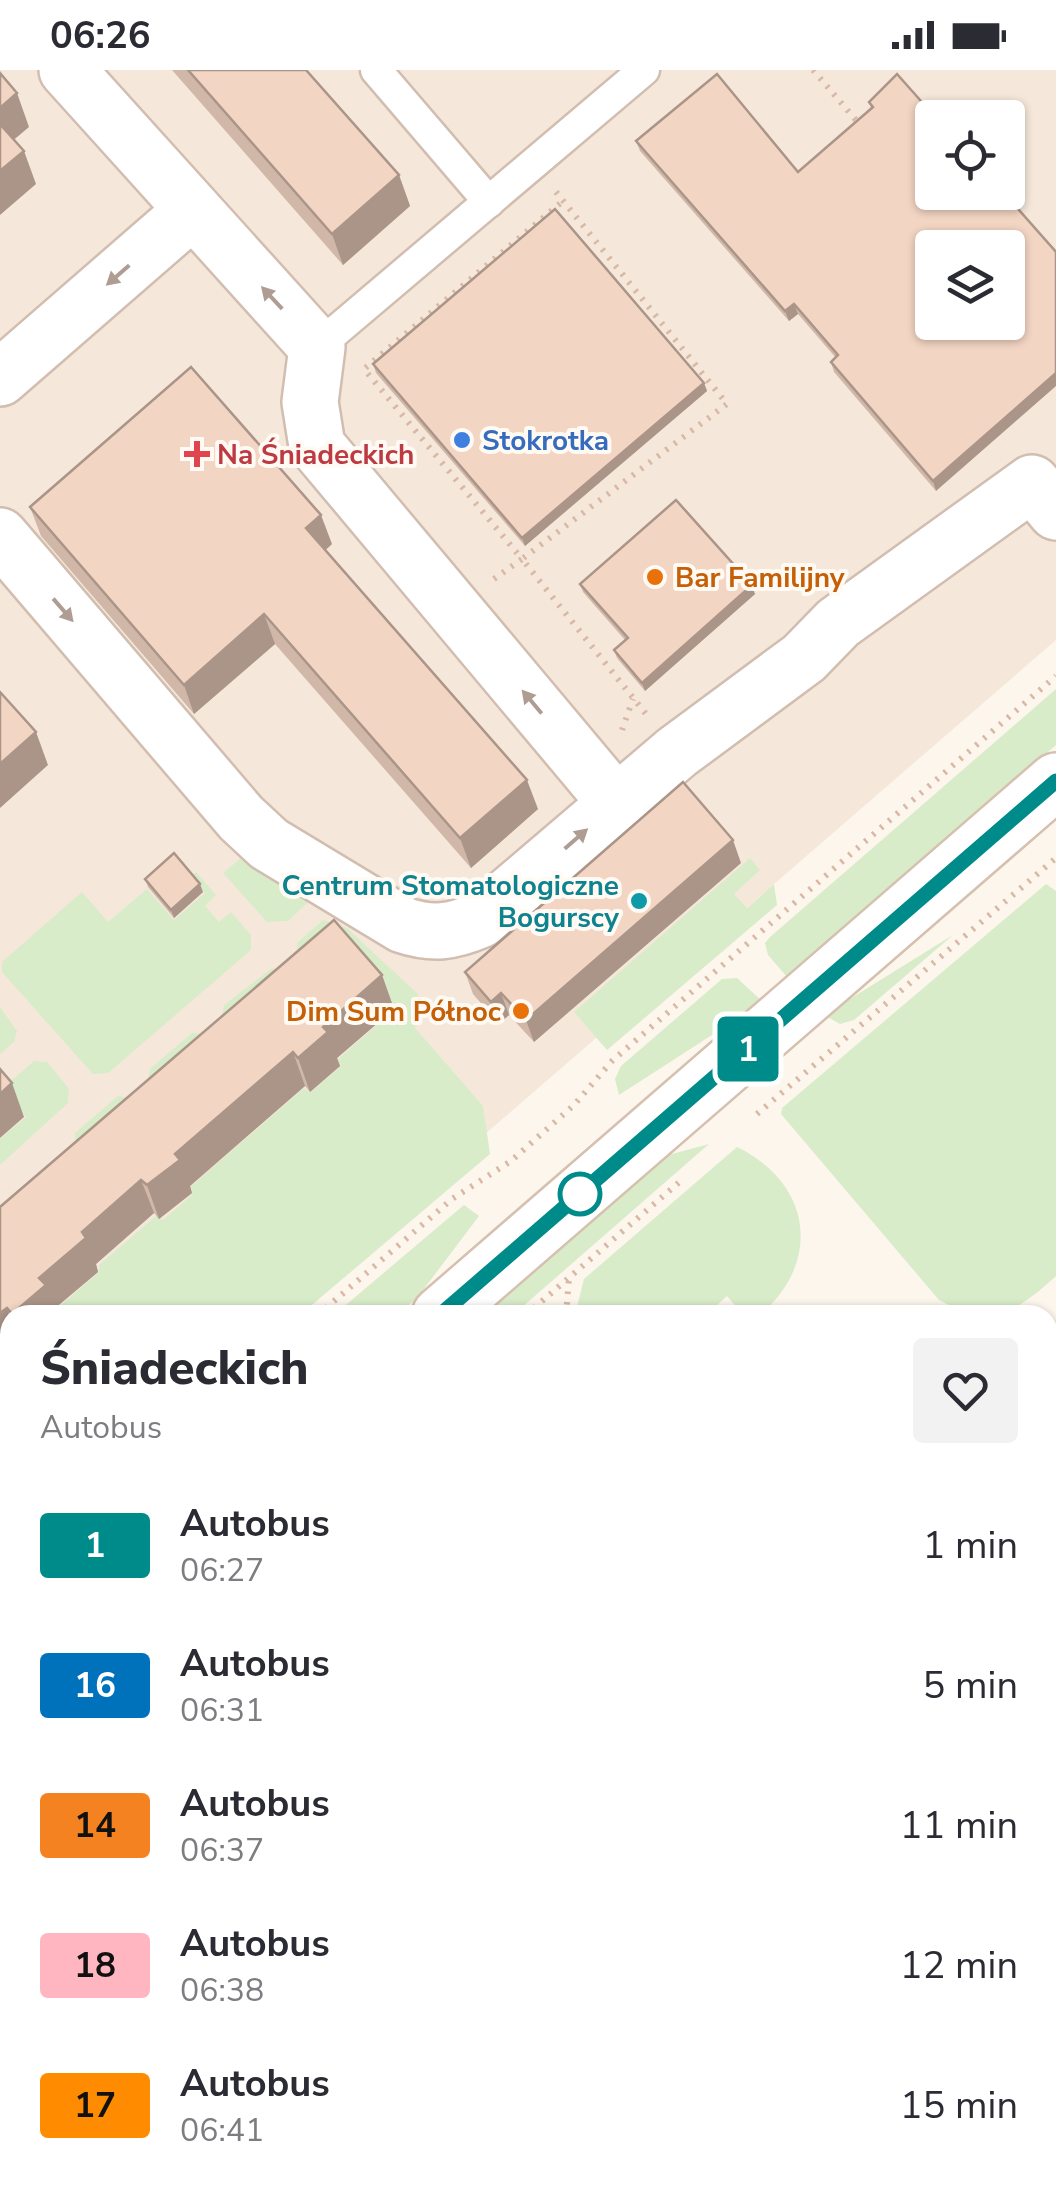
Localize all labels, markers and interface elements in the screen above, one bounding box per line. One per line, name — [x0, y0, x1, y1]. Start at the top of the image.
text: 06:26 — [50, 10, 151, 61]
map controls — [915, 100, 1025, 340]
button: locate — [915, 100, 1025, 210]
button: layers — [915, 230, 1025, 340]
one-way arrow — [106, 264, 131, 286]
one-way arrow — [261, 286, 284, 310]
place label: Stokrotka — [482, 422, 609, 460]
marker: Stokrotka — [451, 429, 473, 451]
place label: Na Śniadeckich — [217, 436, 414, 474]
marker: Na Śniadeckich — [186, 443, 208, 465]
place label: Bar Familijny — [675, 559, 845, 597]
marker: Bar Familijny — [644, 566, 666, 588]
one-way arrow — [52, 597, 74, 622]
one-way arrow — [521, 690, 543, 715]
one-way arrow — [563, 828, 588, 850]
place label: Centrum Stomatologiczne Bogurscy — [281, 867, 619, 937]
marker: Centrum Stomatologiczne Bogurscy — [628, 890, 650, 912]
place label: Dim Sum Północ — [286, 993, 501, 1031]
marker: Dim Sum Północ — [510, 1000, 532, 1022]
line badge: 1 — [716, 1016, 780, 1082]
text: 1 — [737, 1026, 759, 1073]
unlabelled marker — [559, 1173, 601, 1215]
text: Śniadeckich — [40, 1335, 309, 1401]
button: heart — [913, 1338, 1018, 1443]
text: Autobus — [40, 1406, 162, 1449]
text: Autobus — [180, 1498, 330, 1549]
text: 1 min — [923, 1520, 1018, 1571]
text: 1 — [84, 1522, 106, 1569]
text: 06:27 — [180, 1549, 264, 1592]
text: Autobus — [180, 1638, 330, 1689]
text: 5 min — [923, 1660, 1018, 1711]
text: 16 — [74, 1662, 116, 1709]
text: 06:31 — [180, 1689, 264, 1732]
text: Autobus — [180, 1778, 330, 1829]
text: 11 min — [900, 1800, 1018, 1851]
text: 14 — [74, 1802, 116, 1849]
text: 06:37 — [180, 1829, 264, 1872]
text: Autobus — [180, 1918, 330, 1969]
text: 12 min — [900, 1940, 1018, 1991]
text: 18 — [74, 1942, 116, 1989]
text: 06:38 — [180, 1969, 264, 2012]
text: Autobus — [180, 2058, 330, 2109]
text: 15 min — [900, 2080, 1018, 2131]
text: 17 — [74, 2082, 116, 2129]
text: 06:41 — [180, 2109, 264, 2152]

